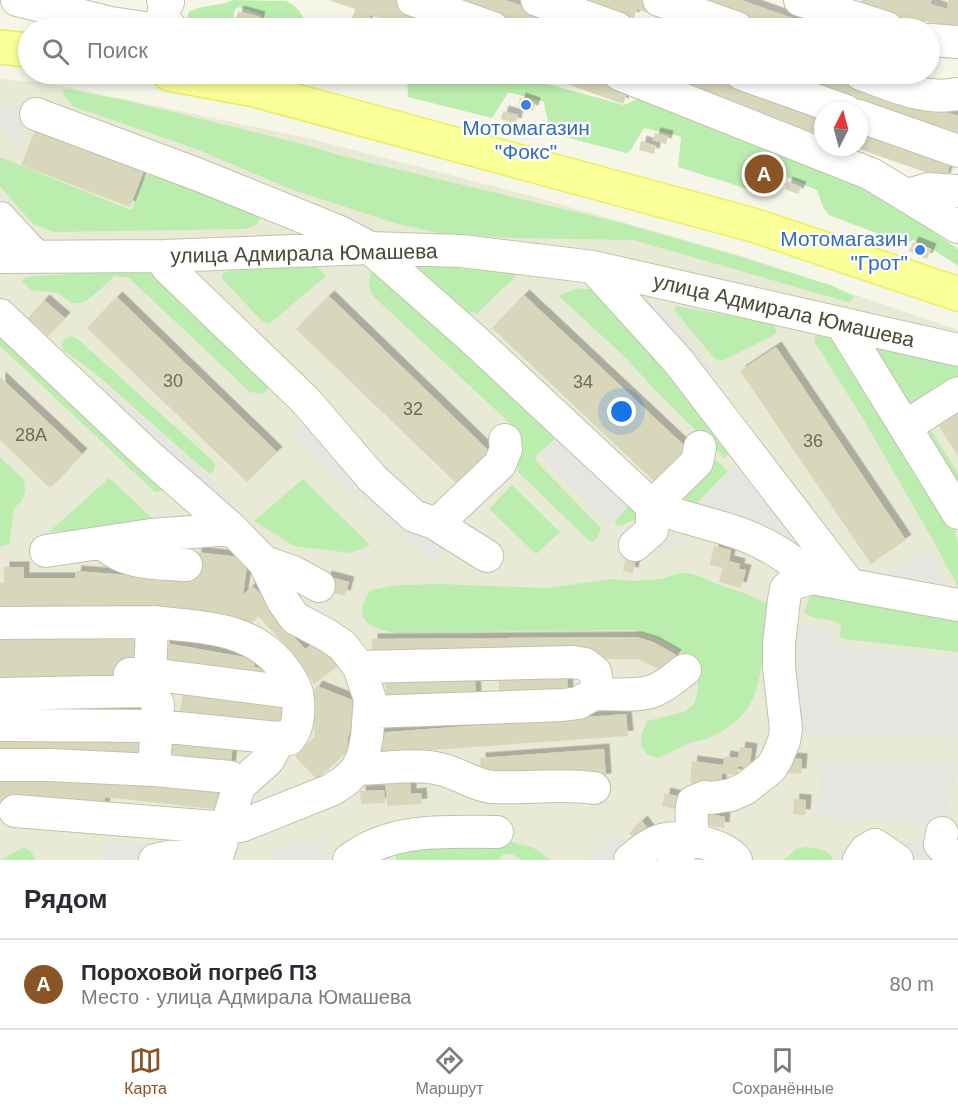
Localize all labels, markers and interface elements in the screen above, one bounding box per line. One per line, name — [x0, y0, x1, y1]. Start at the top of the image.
search box — [18, 18, 940, 84]
icon: search — [39, 35, 72, 68]
text: Поиск — [87, 38, 148, 63]
marker: Мотомагазин "Фокс" — [519, 98, 533, 112]
north arrow — [814, 102, 868, 156]
place label: Мотомагазин "Фокс" — [462, 116, 590, 163]
pin: A — [744, 152, 783, 196]
place label: Мотомагазин "Грот" — [780, 227, 908, 274]
street label: улица Адмирала Юмашева — [170, 239, 438, 267]
marker: Мотомагазин "Грот" — [913, 243, 927, 257]
street label: улица Адмирала Юмашева — [651, 269, 917, 351]
house number: 30 — [163, 371, 183, 391]
house number: 34 — [573, 372, 593, 392]
your location — [607, 397, 636, 426]
house number: 32 — [403, 399, 423, 419]
house number: 28А — [15, 425, 47, 445]
house number: 36 — [803, 431, 823, 451]
text: Рядом — [24, 884, 107, 914]
text: Пороховой погреб П3 — [81, 960, 317, 985]
text: A — [36, 973, 51, 995]
text: 80 m — [890, 973, 934, 995]
text: Место · улица Адмирала Юмашева — [81, 986, 411, 1008]
tab: Карта — [124, 1044, 167, 1098]
tab: Маршрут — [415, 1044, 484, 1098]
tab: Сохранённые — [732, 1044, 834, 1098]

